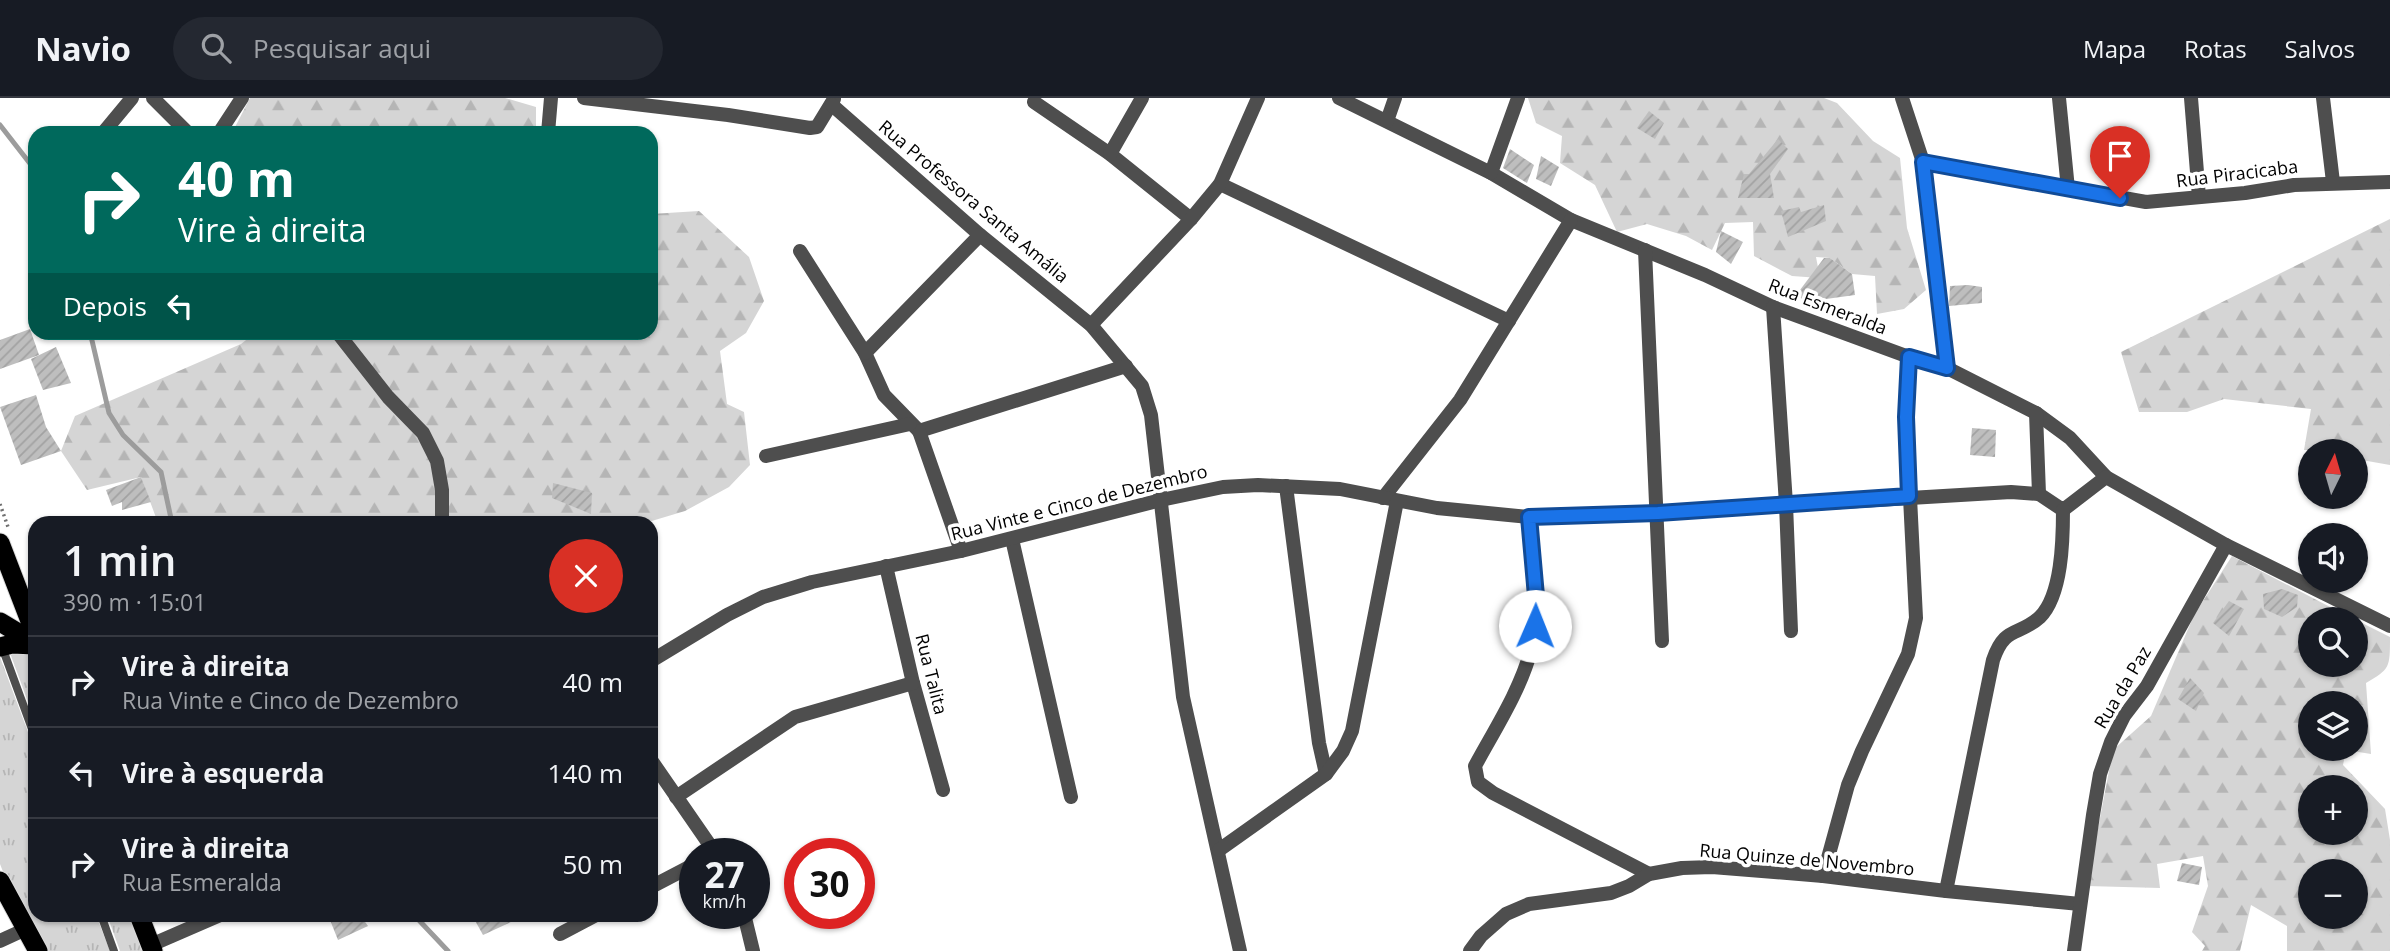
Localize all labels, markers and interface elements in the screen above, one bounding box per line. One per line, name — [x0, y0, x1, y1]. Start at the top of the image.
search box — [173, 17, 663, 80]
text: Navio — [35, 26, 131, 71]
icon: search — [197, 29, 235, 67]
text: Pesquisar aqui — [253, 30, 431, 66]
text: Mapa — [2083, 32, 2146, 65]
text: Rotas — [2184, 32, 2247, 65]
text: Salvos — [2285, 32, 2355, 65]
street label: Rua Professora Santa Amália — [874, 114, 1074, 288]
pin — [2090, 126, 2150, 198]
icon: arrive — [2101, 137, 2139, 175]
text: 40 m — [178, 145, 295, 211]
icon: right — [63, 154, 154, 245]
street label: Rua Piracicaba — [2175, 154, 2299, 192]
text: Vire à direita — [178, 208, 367, 251]
street label: Rua Esmeralda — [1765, 272, 1891, 340]
icon: left — [161, 287, 199, 325]
text: Depois — [63, 288, 147, 324]
north arrow — [2298, 439, 2368, 509]
map controls — [2298, 439, 2368, 929]
street label: Rua Vinte e Cinco de Dezembro — [948, 458, 1210, 546]
button: sound — [2298, 523, 2368, 593]
text: 1 min — [63, 531, 176, 588]
button: close — [549, 539, 623, 613]
text: 390 m · 15:01 — [63, 586, 206, 618]
position arrow — [1498, 589, 1572, 663]
button: search — [2298, 607, 2368, 677]
street label: Rua Talita — [910, 631, 954, 717]
street label: Rua da Paz — [2088, 641, 2156, 733]
text: Vire à direita — [122, 648, 290, 684]
icon: right — [63, 663, 101, 701]
text: 40 m — [562, 664, 623, 700]
text: Rua Vinte e Cinco de Dezembro — [122, 684, 459, 716]
button: layers — [2298, 691, 2368, 761]
icon: left — [63, 754, 101, 792]
text: Vire à esquerda — [122, 755, 324, 791]
text: 140 m — [548, 755, 623, 791]
button: + — [2298, 775, 2368, 845]
text: Vire à direita — [122, 830, 290, 866]
speed limit sign: 30 — [784, 838, 875, 929]
street label: Rua Quinze de Novembro — [1698, 838, 1916, 880]
icon: right — [63, 845, 101, 883]
text: 50 m — [562, 846, 623, 882]
text: 27 — [704, 851, 745, 898]
button: − — [2298, 859, 2368, 929]
text: Rua Esmeralda — [122, 866, 282, 898]
text: km/h — [703, 889, 746, 913]

